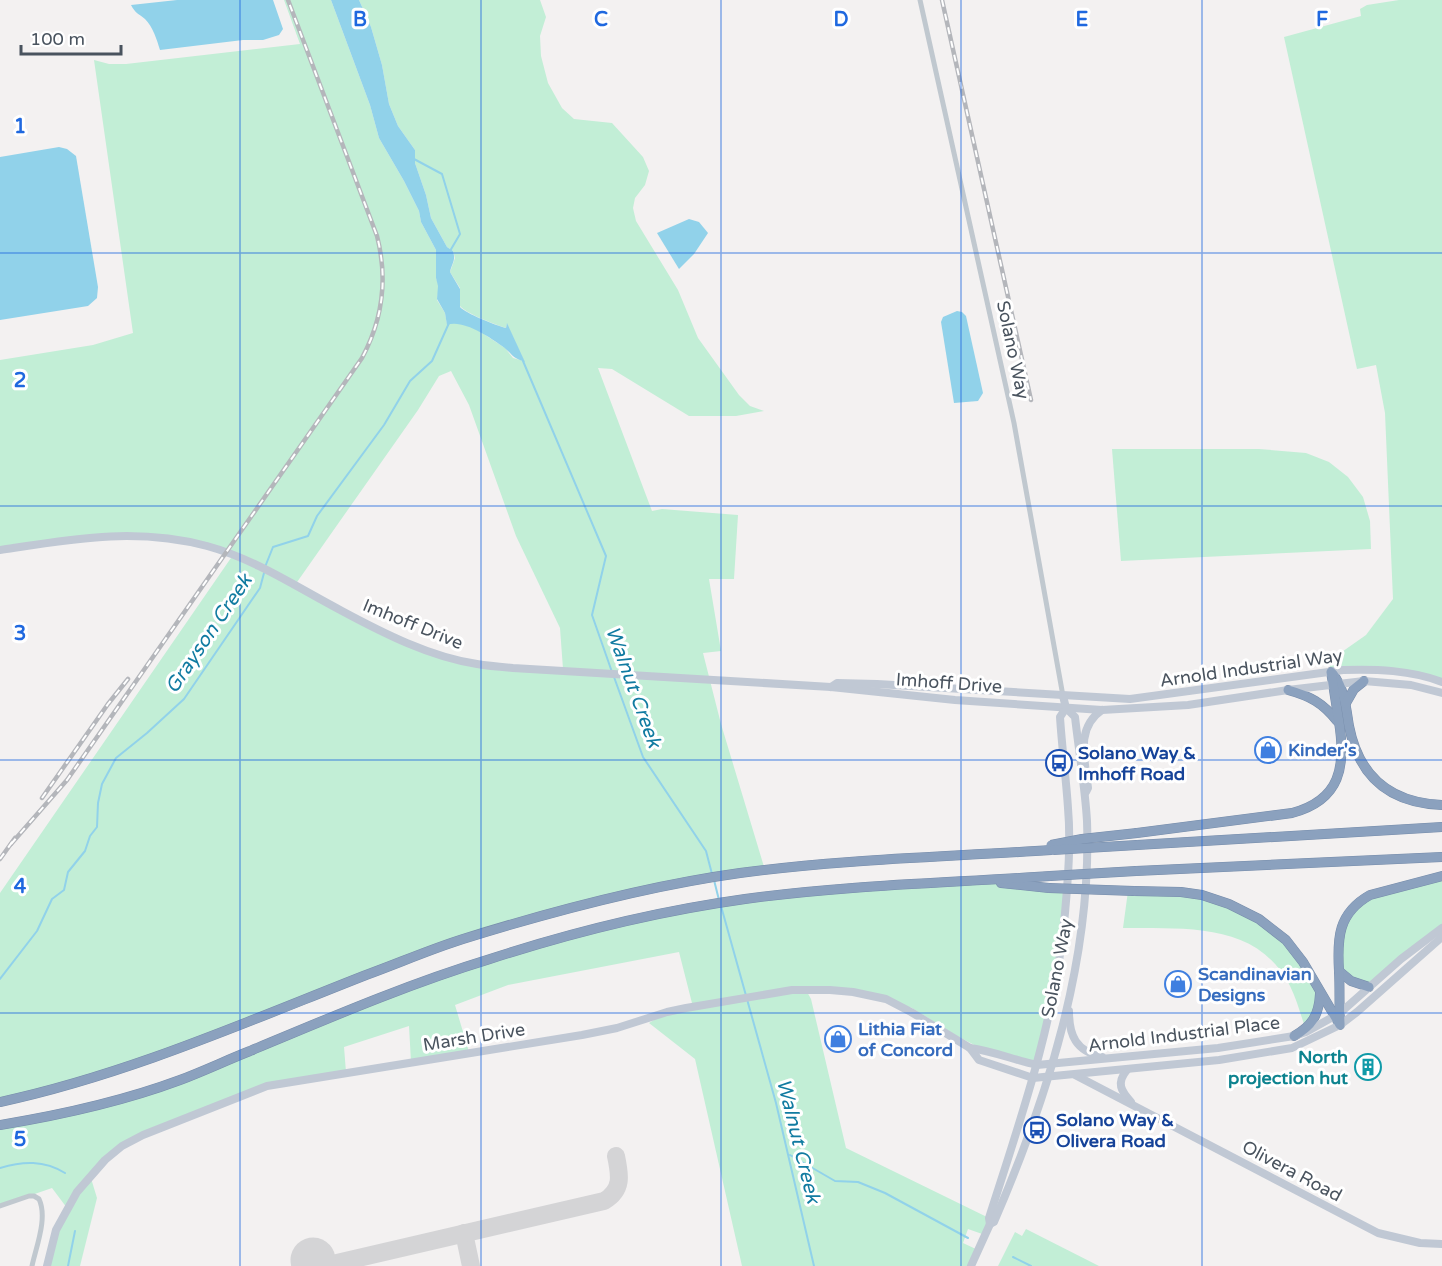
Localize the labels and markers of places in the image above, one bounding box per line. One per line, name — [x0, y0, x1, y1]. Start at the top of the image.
shop icon: Kinder's — [1253, 735, 1283, 765]
place label: Kinder's — [1288, 739, 1357, 761]
place label: Solano Way & Imhoff Road — [1078, 742, 1196, 785]
bus stop icon: Solano Way & Imhoff Road — [1044, 748, 1074, 778]
place label: Scandinavian Designs — [1198, 963, 1312, 1006]
shop icon: Scandinavian Designs — [1163, 969, 1193, 999]
place label: Lithia Fiat of Concord — [858, 1018, 953, 1061]
shop icon: Lithia Fiat of Concord — [823, 1024, 853, 1054]
place label: North projection hut — [1228, 1046, 1348, 1089]
building icon: North projection hut — [1353, 1052, 1383, 1082]
place label: Solano Way & Olivera Road — [1056, 1109, 1174, 1152]
bus stop icon: Solano Way & Olivera Road — [1022, 1115, 1052, 1145]

